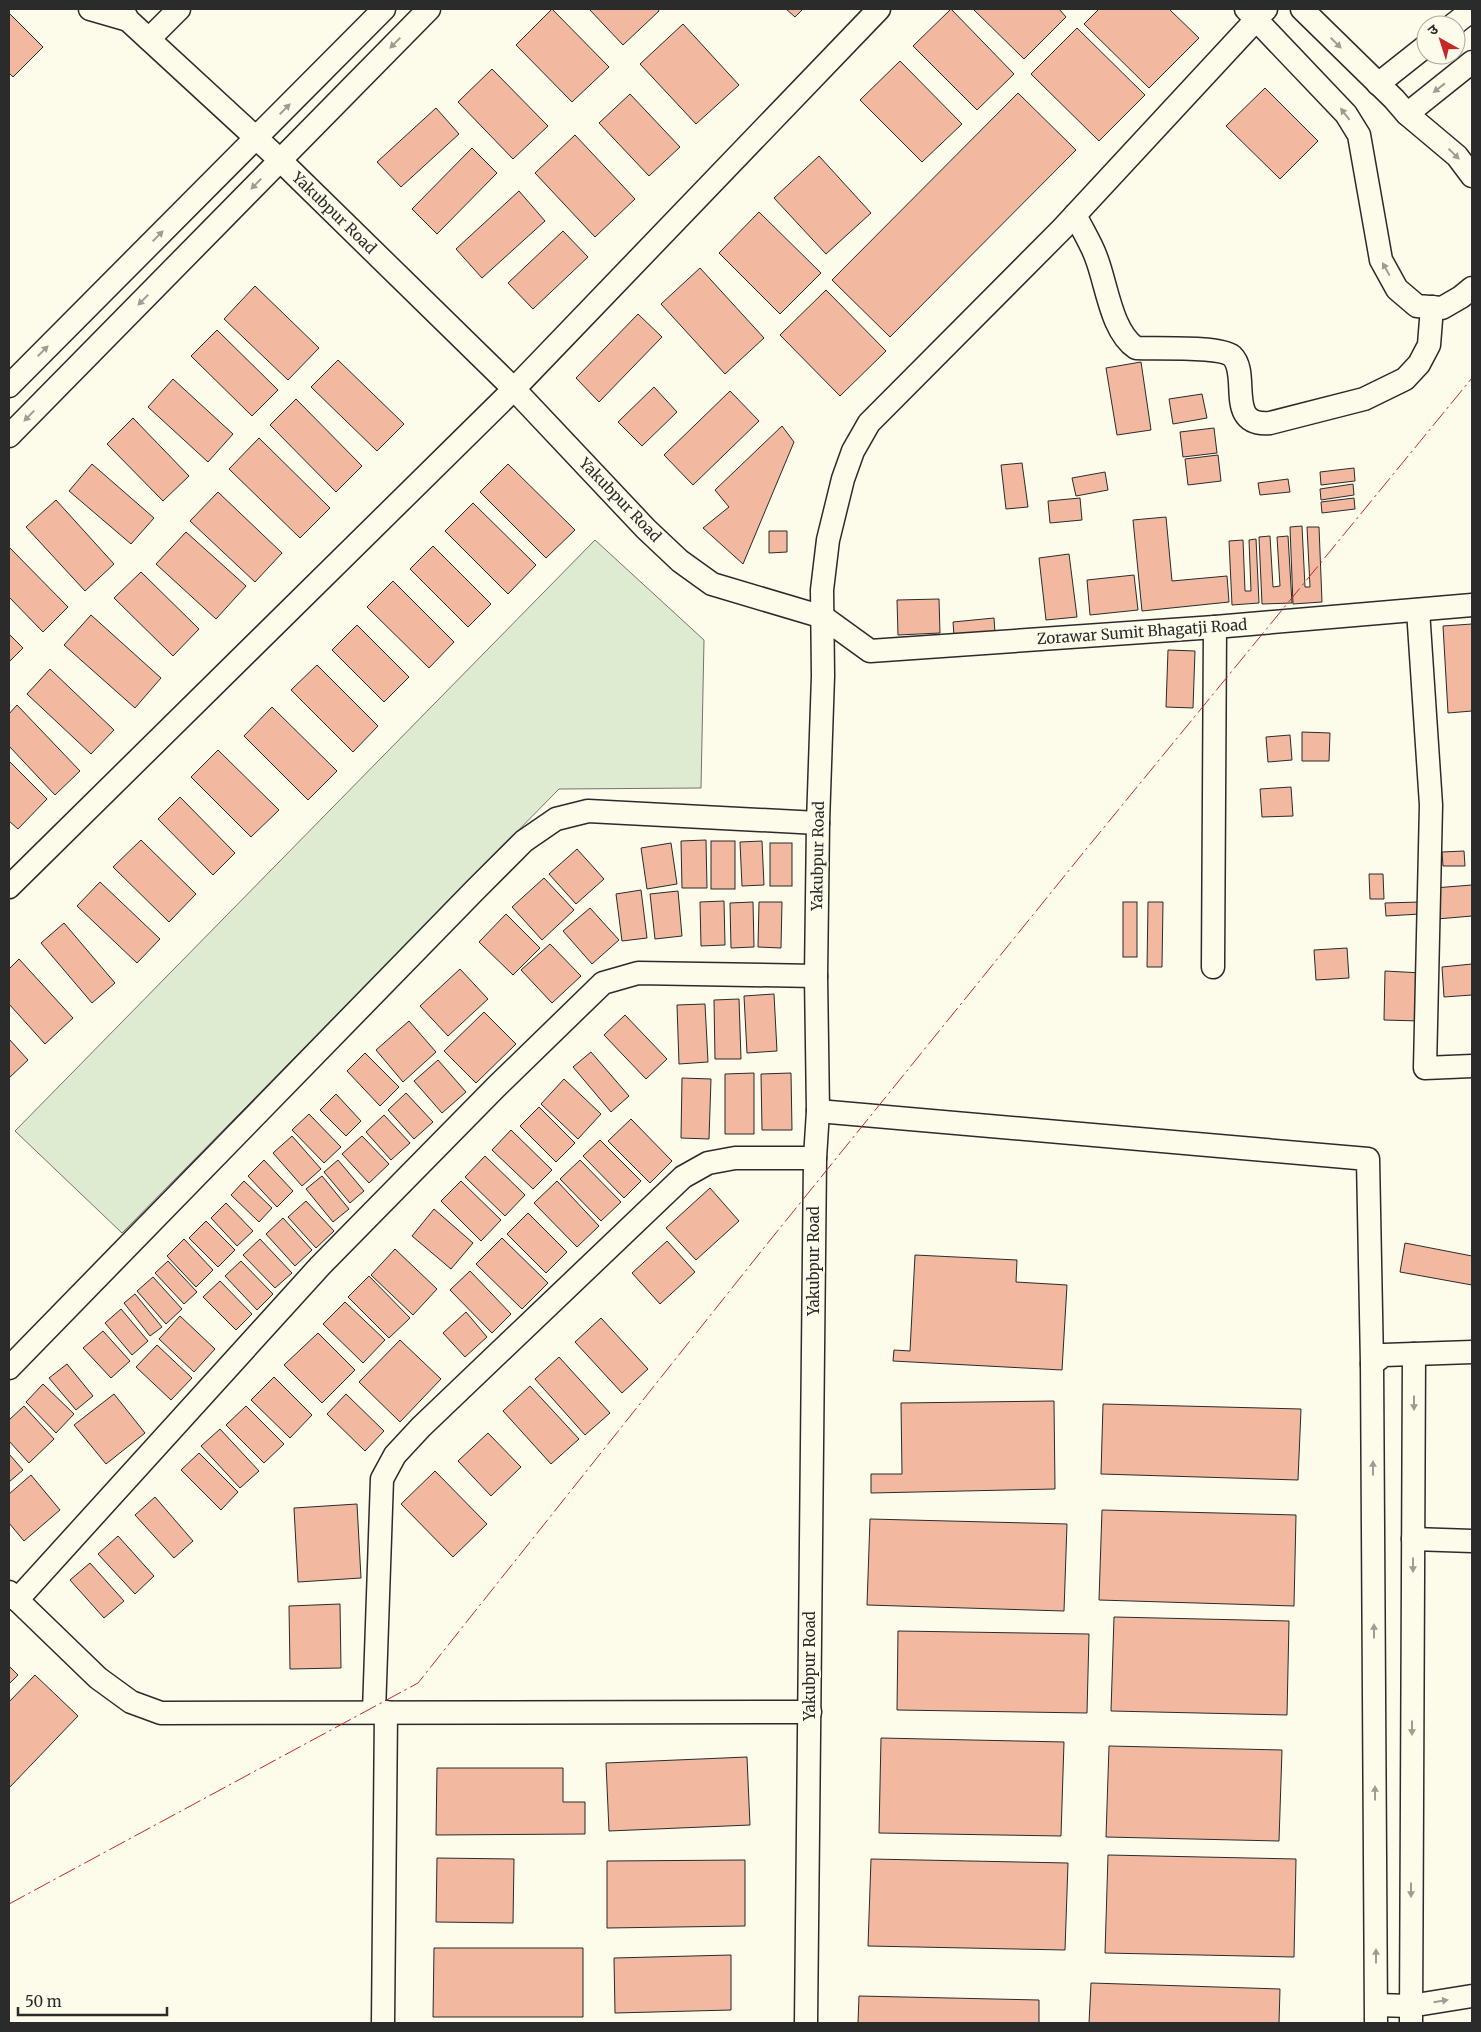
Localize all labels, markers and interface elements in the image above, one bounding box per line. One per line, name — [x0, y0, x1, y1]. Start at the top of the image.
north arrow — [1416, 15, 1466, 65]
text: उ — [1424, 20, 1442, 39]
one-way arrow — [389, 37, 401, 49]
one-way arrow — [1330, 37, 1342, 49]
one-way arrow — [1433, 83, 1446, 94]
one-way arrow — [279, 103, 291, 115]
one-way arrow — [1340, 108, 1351, 121]
one-way arrow — [1448, 148, 1460, 160]
street label: Yakubpur Road — [288, 167, 380, 258]
one-way arrow — [250, 178, 262, 190]
one-way arrow — [152, 230, 164, 242]
one-way arrow — [1382, 263, 1391, 276]
one-way arrow — [137, 294, 149, 306]
one-way arrow — [37, 345, 49, 357]
one-way arrow — [23, 410, 35, 422]
street label: Yakubpur Road — [575, 453, 665, 546]
street label: Zorawar Sumit Bhagatji Road — [1036, 615, 1248, 648]
street label: Yakubpur Road — [807, 801, 828, 912]
street label: Yakubpur Road — [804, 1206, 823, 1317]
one-way arrow — [1410, 1395, 1418, 1411]
one-way arrow — [1369, 1460, 1377, 1476]
one-way arrow — [1409, 1557, 1417, 1573]
street label: Yakubpur Road — [800, 1611, 819, 1722]
one-way arrow — [1370, 1623, 1378, 1639]
one-way arrow — [1408, 1720, 1416, 1736]
one-way arrow — [1371, 1785, 1379, 1801]
one-way arrow — [1407, 1882, 1415, 1898]
one-way arrow — [1372, 1948, 1380, 1964]
scale bar — [18, 1984, 166, 2016]
text: 50 m — [25, 1992, 62, 2011]
one-way arrow — [1434, 1996, 1450, 2004]

